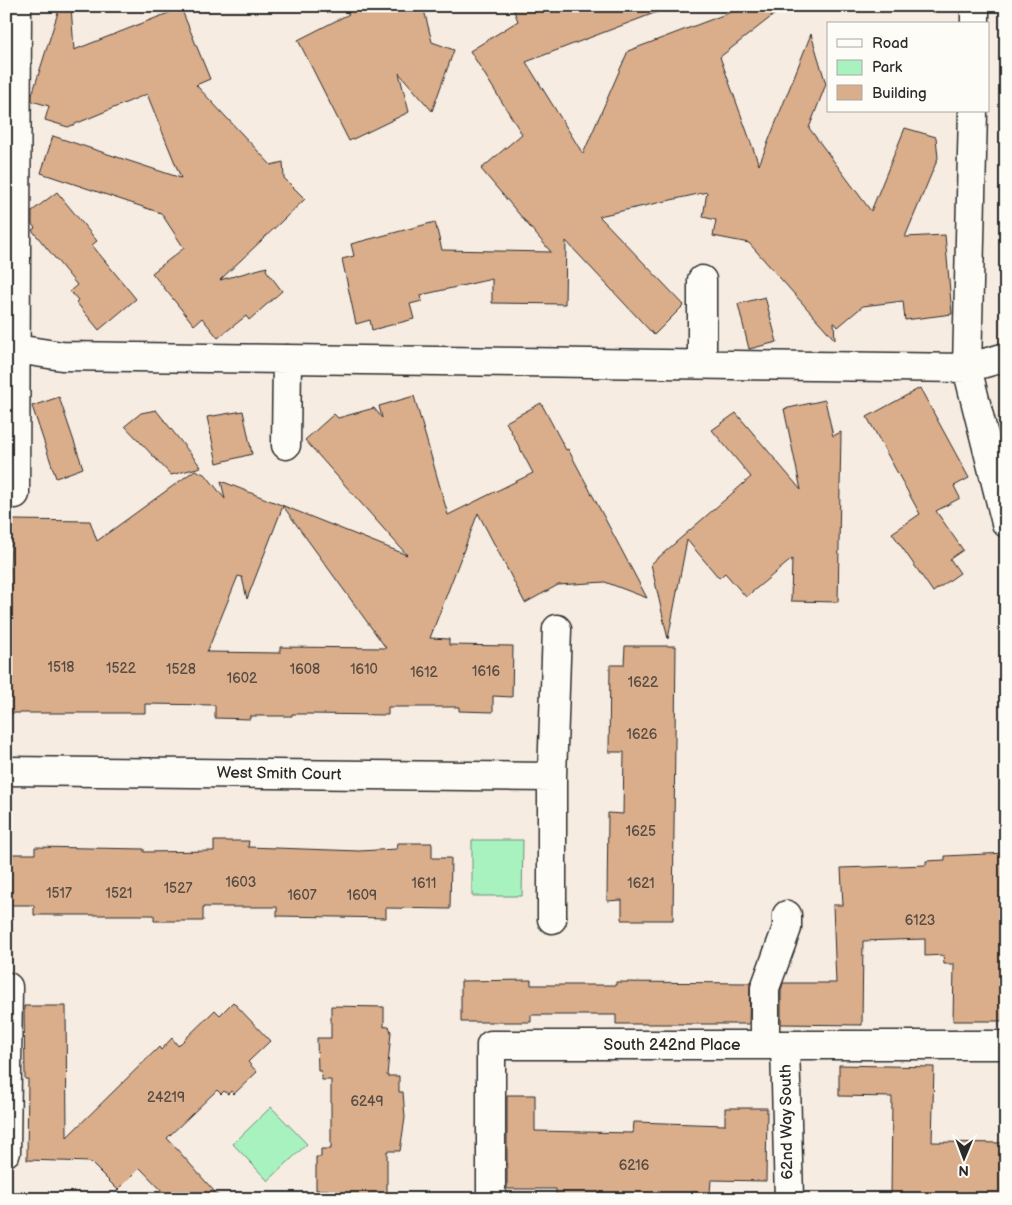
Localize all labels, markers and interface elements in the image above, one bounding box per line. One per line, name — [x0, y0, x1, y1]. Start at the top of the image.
legend — [827, 22, 990, 112]
text: Road — [872, 34, 908, 53]
text: Park — [872, 58, 903, 77]
text: Building — [872, 84, 927, 103]
house number: 1518 — [47, 659, 75, 676]
house number: 1522 — [106, 660, 137, 677]
house number: 1528 — [166, 661, 196, 678]
house number: 1608 — [290, 661, 320, 678]
house number: 1610 — [350, 661, 378, 678]
house number: 1616 — [472, 663, 500, 680]
house number: 1612 — [410, 664, 439, 681]
house number: 1602 — [227, 670, 258, 687]
house number: 1622 — [628, 674, 659, 691]
house number: 1626 — [627, 726, 658, 743]
street label: West Smith Court — [216, 763, 342, 785]
house number: 1625 — [626, 823, 656, 840]
house number: 1603 — [226, 874, 256, 891]
house number: 1611 — [412, 875, 436, 892]
house number: 1621 — [627, 875, 655, 892]
house number: 1527 — [164, 880, 192, 897]
house number: 1517 — [46, 885, 72, 902]
house number: 1521 — [106, 885, 132, 902]
house number: 1607 — [287, 887, 317, 904]
house number: 1609 — [347, 887, 377, 904]
house number: 6123 — [905, 912, 935, 929]
street label: South 242nd Place — [603, 1036, 741, 1055]
street label: 62nd Way South — [776, 1064, 798, 1180]
house number: 24219 — [147, 1089, 185, 1106]
house number: 6249 — [350, 1093, 384, 1110]
north arrow — [940, 1132, 990, 1182]
house number: 6216 — [619, 1157, 650, 1174]
text: N — [958, 1162, 969, 1179]

